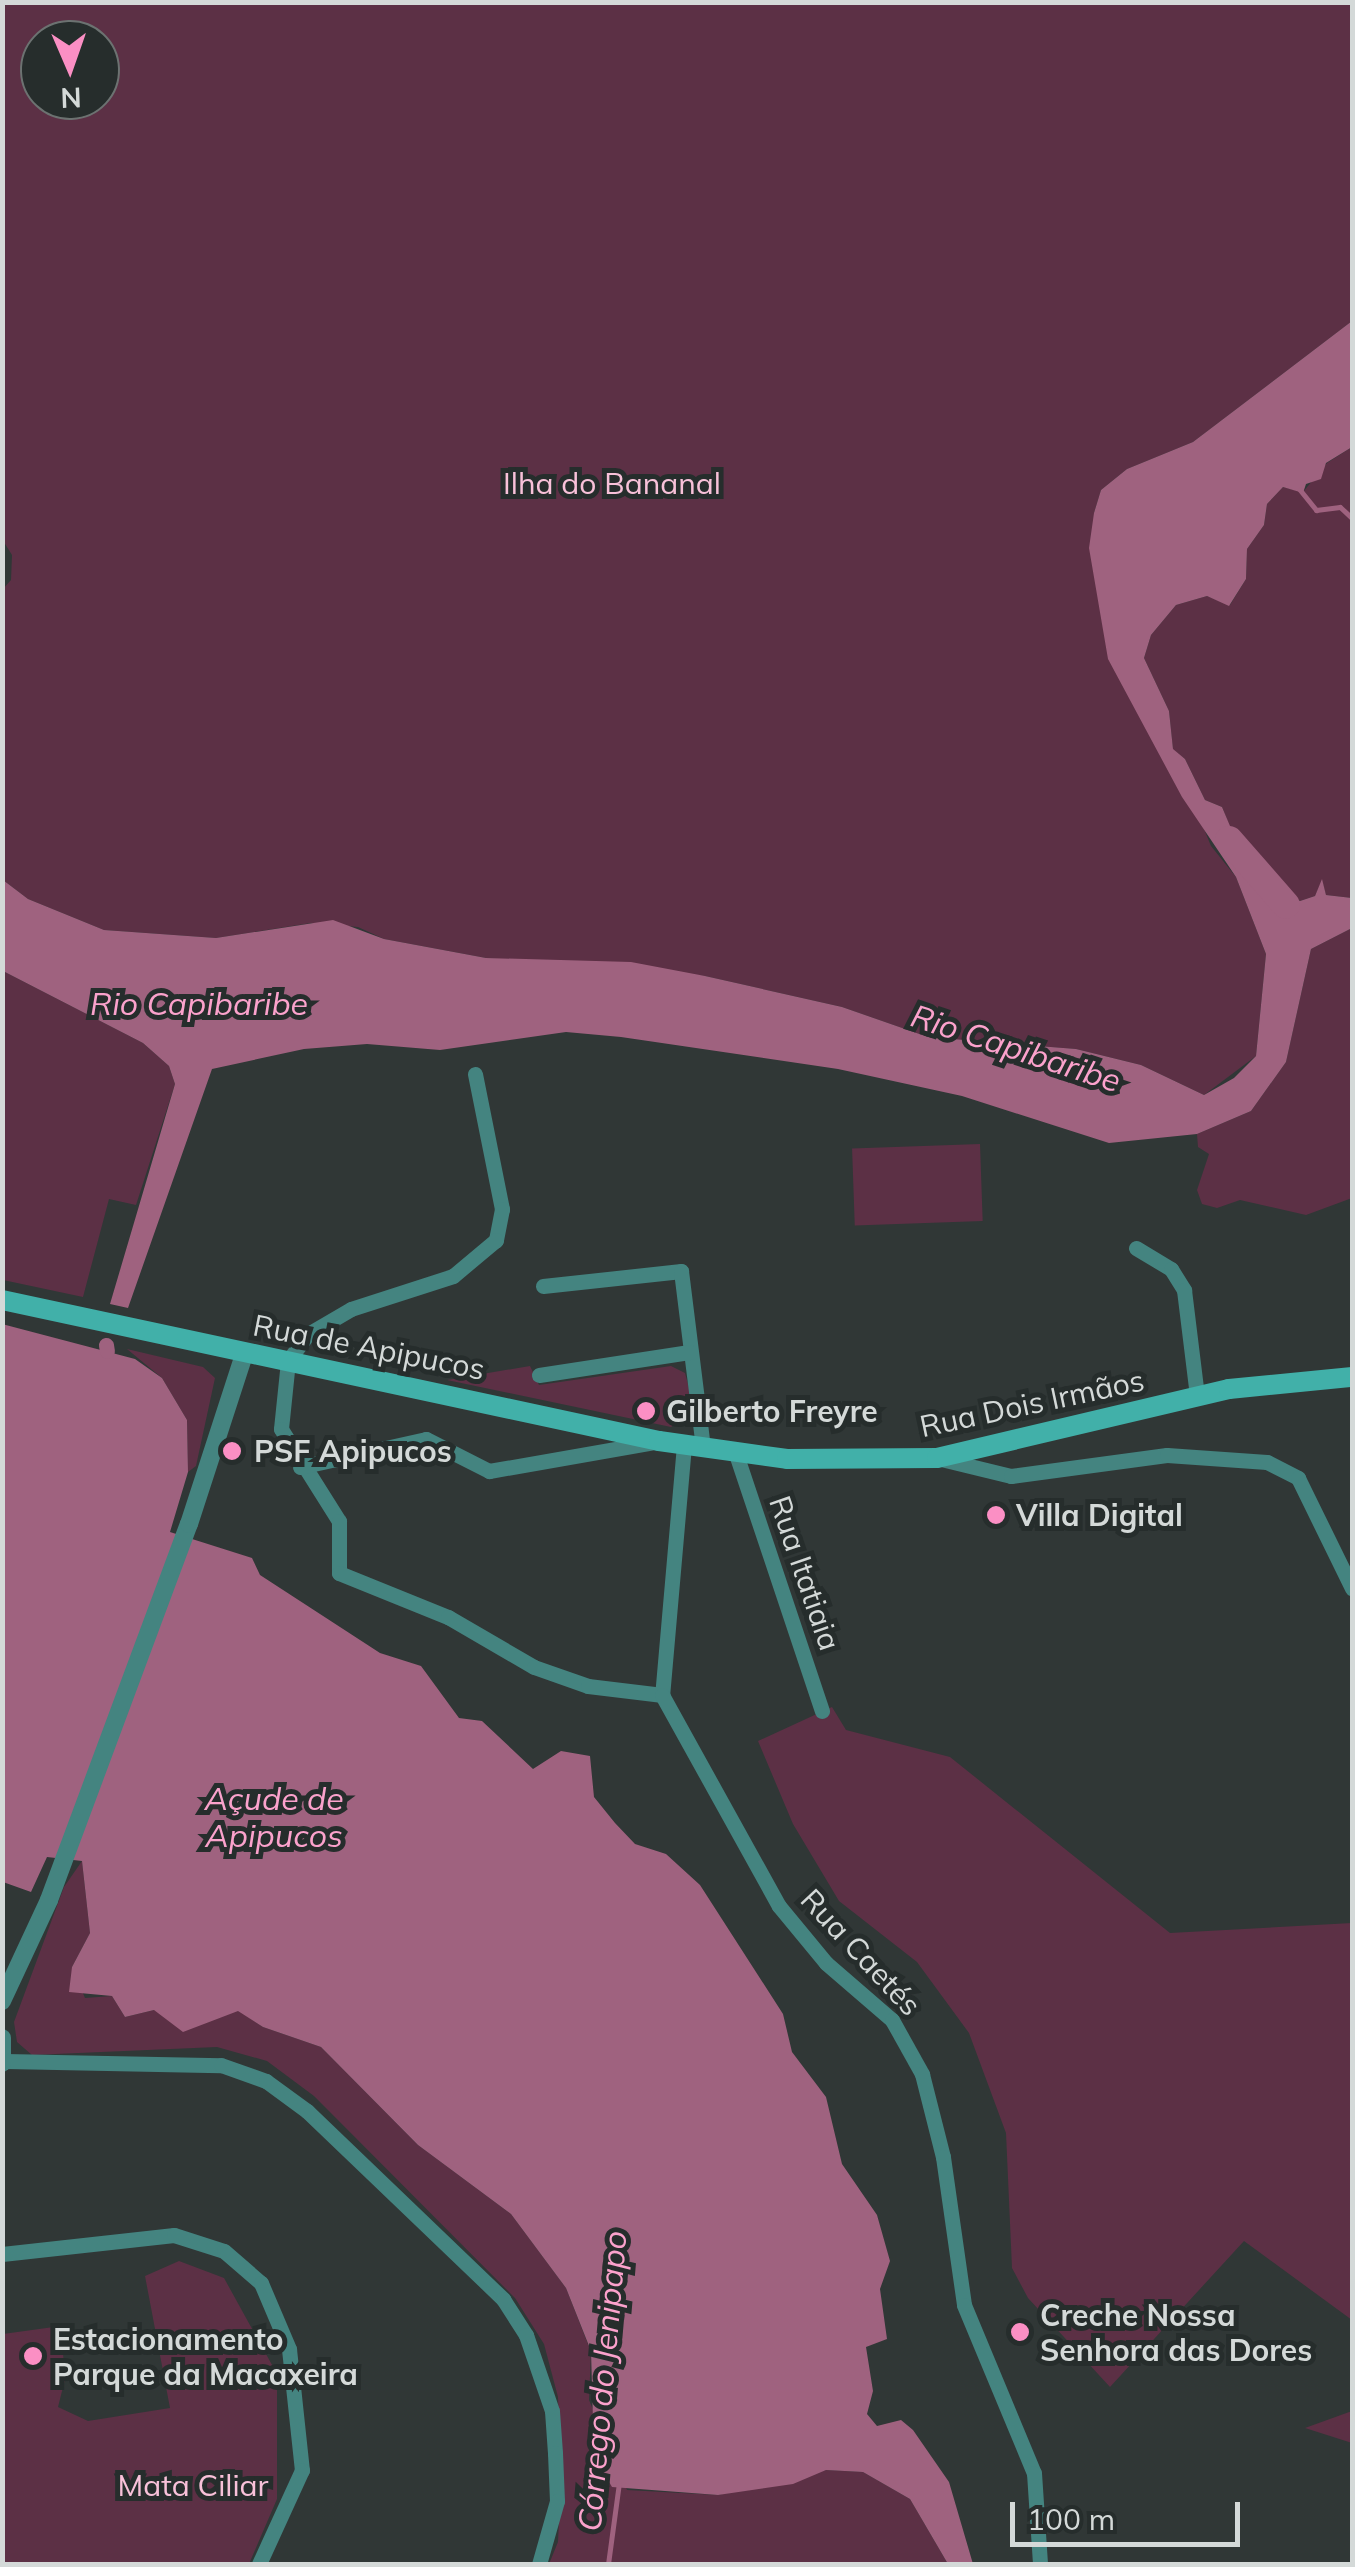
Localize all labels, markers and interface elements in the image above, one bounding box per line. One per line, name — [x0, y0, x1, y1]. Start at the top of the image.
north arrow — [20, 20, 120, 120]
text: N — [60, 81, 82, 116]
park label: Ilha do Bananal — [503, 465, 721, 501]
water label: Rio Capibaribe — [90, 984, 308, 1022]
water label: Rio Capibaribe — [906, 996, 1126, 1100]
street label: Rua de Apipucos — [250, 1307, 488, 1387]
street label: Rua Dois Irmãos — [917, 1362, 1147, 1444]
place label: Gilberto Freyre — [666, 1393, 878, 1429]
marker: Gilberto Freyre — [635, 1400, 657, 1422]
place label: PSF Apipucos — [254, 1433, 452, 1469]
marker: PSF Apipucos — [219, 1438, 245, 1464]
street label: Rua Itatiaia — [762, 1491, 848, 1655]
place label: Villa Digital — [1016, 1497, 1183, 1533]
marker: Villa Digital — [985, 1504, 1007, 1526]
water label: Açude de Apipucos — [204, 1780, 344, 1855]
street label: Rua Caetés — [793, 1881, 929, 2023]
water label: Córrego do Jenipapo — [570, 2229, 634, 2533]
place label: Creche Nossa Senhora das Dores — [1040, 2297, 1312, 2368]
place label: Estacionamento Parque da Macaxeira — [53, 2321, 358, 2392]
marker: Creche Nossa Senhora das Dores — [1009, 2321, 1031, 2343]
marker: Estacionamento Parque da Macaxeira — [22, 2345, 44, 2367]
park label: Mata Ciliar — [118, 2467, 268, 2503]
scale bar — [1015, 2482, 1245, 2544]
text: 100 m — [1027, 2500, 1115, 2538]

